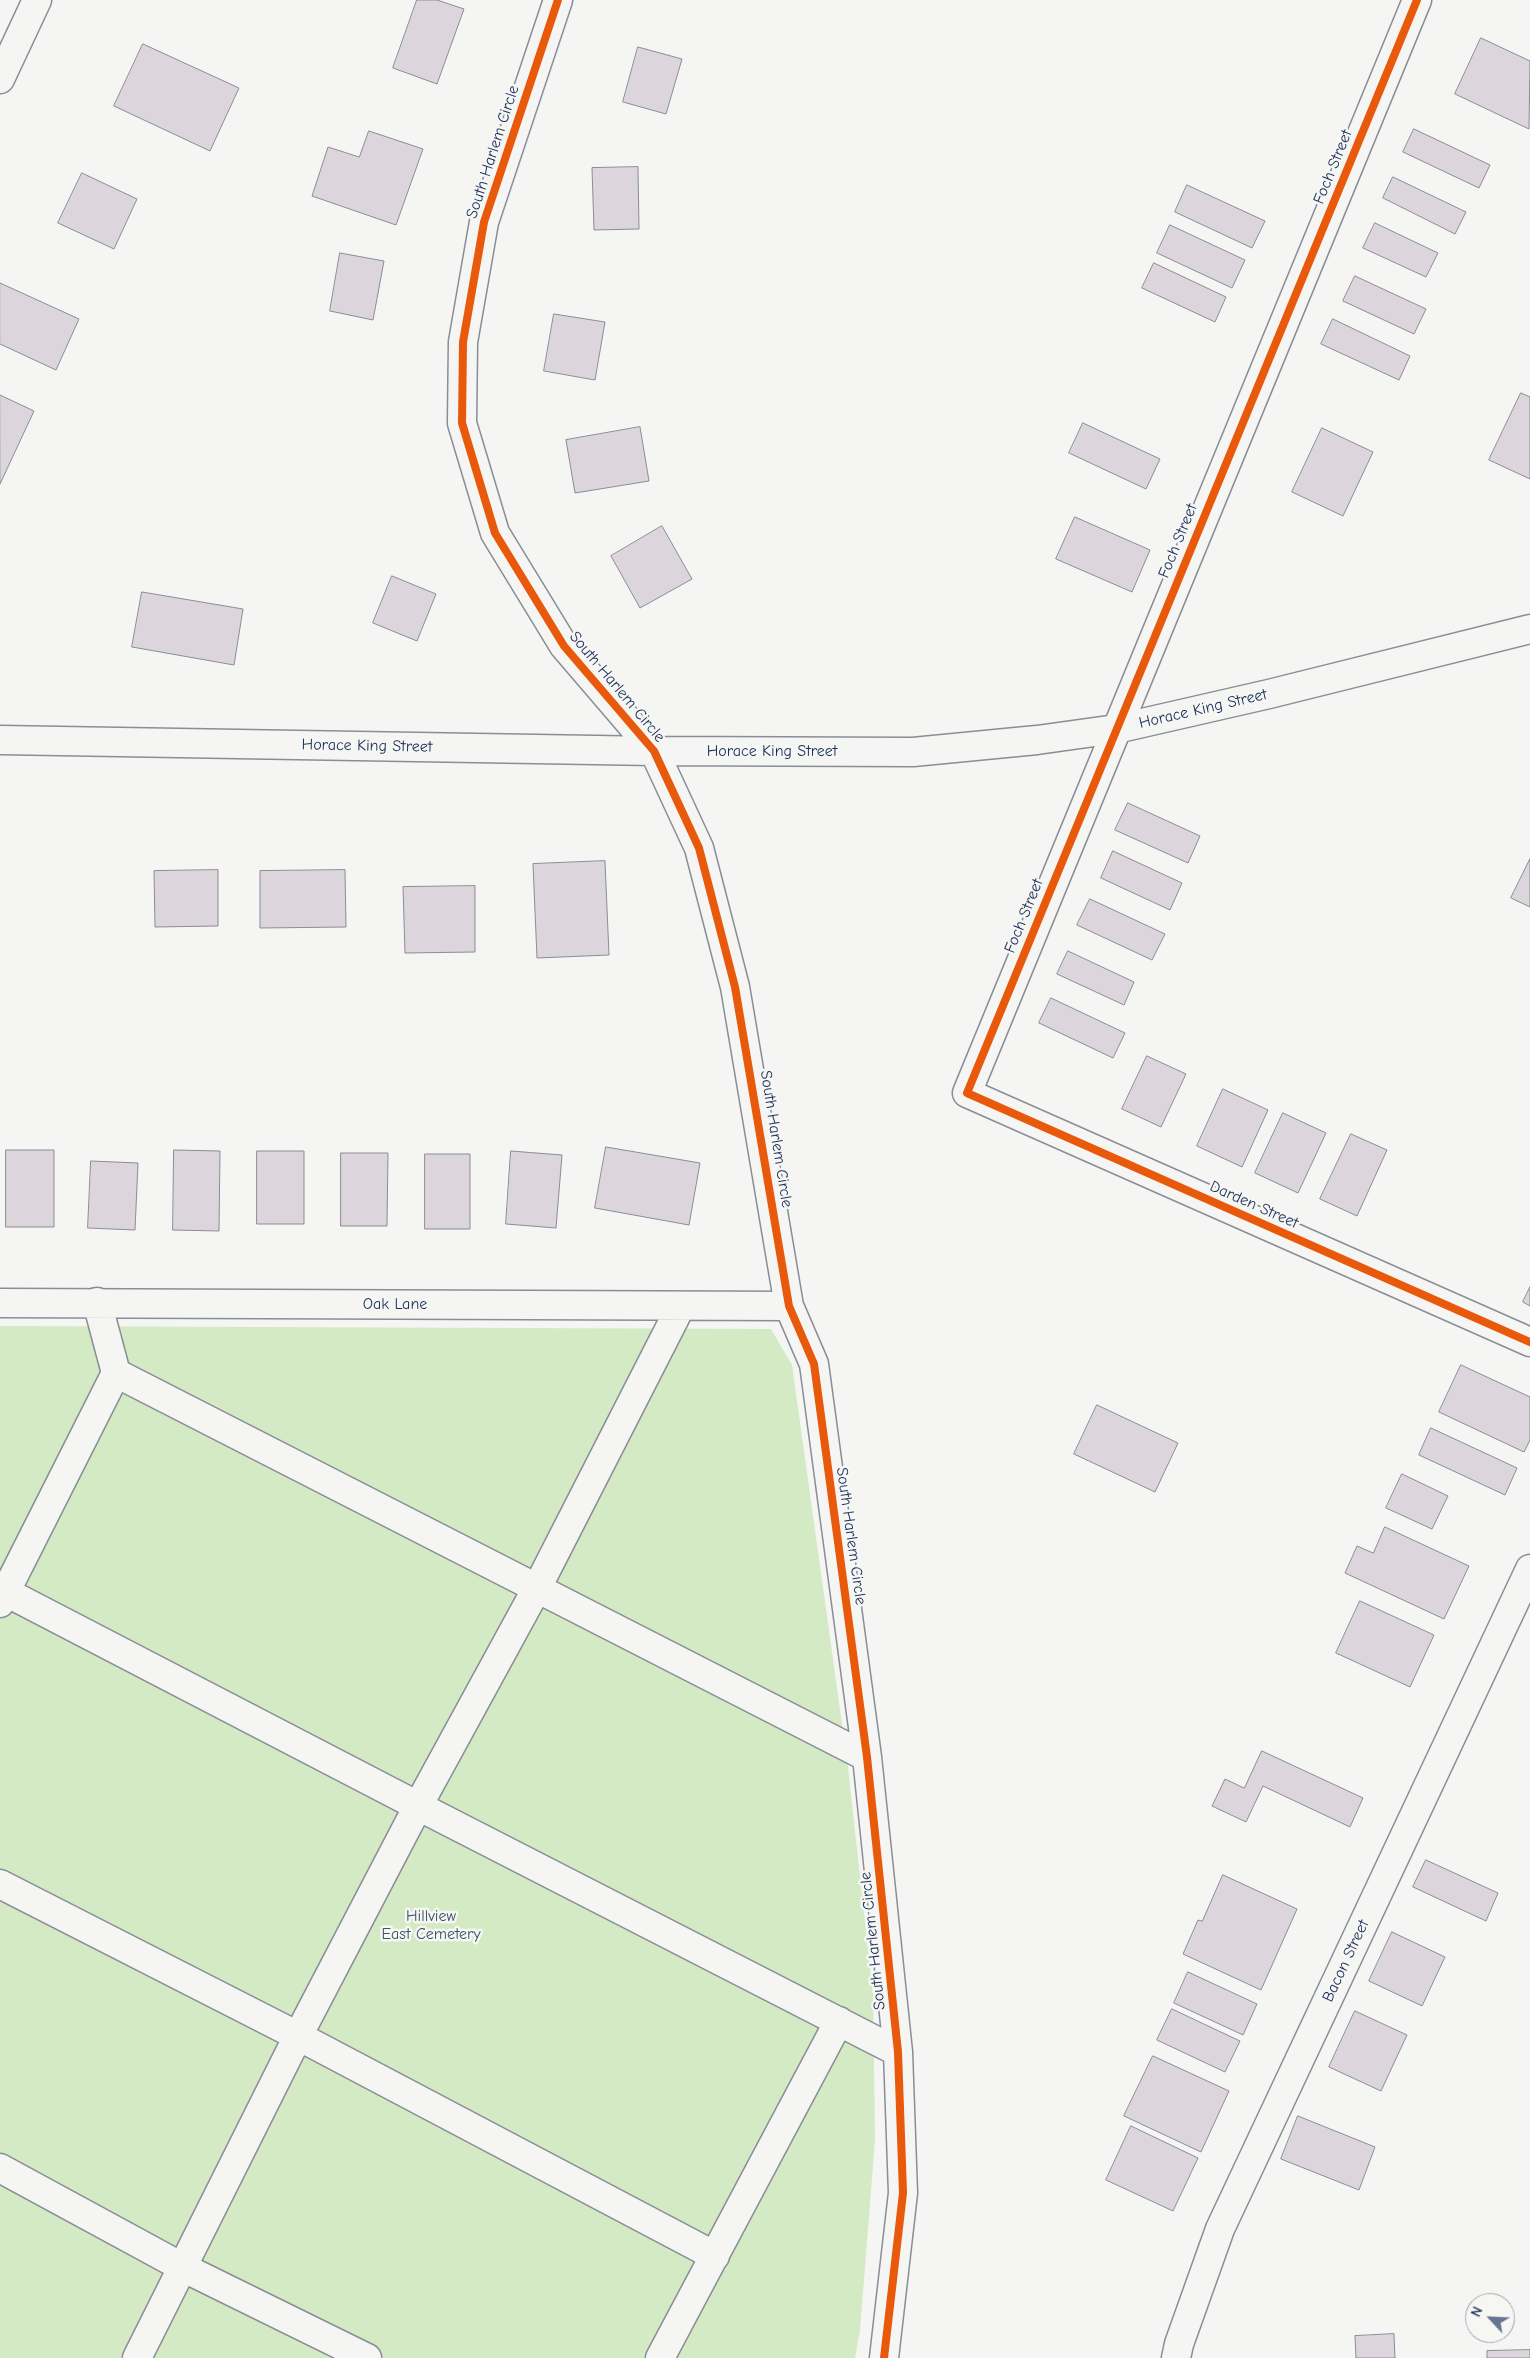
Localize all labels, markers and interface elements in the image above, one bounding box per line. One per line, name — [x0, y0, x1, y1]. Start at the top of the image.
street label: South Harlem Circle — [462, 83, 524, 221]
street label: Foch Street — [1309, 127, 1357, 207]
street label: Foch Street — [1154, 501, 1202, 581]
street label: South Harlem Circle — [565, 628, 669, 746]
street label: Horace King Street — [1137, 685, 1269, 733]
street label: Horace King Street — [301, 735, 433, 757]
street label: Horace King Street — [707, 741, 837, 761]
street label: Foch Street — [1000, 876, 1048, 956]
street label: South Harlem Circle — [756, 1069, 796, 1209]
street label: Darden Street — [1207, 1177, 1301, 1233]
street label: Oak Lane — [363, 1294, 427, 1314]
street label: South Harlem Circle — [832, 1466, 870, 1606]
street label: South Harlem Circle — [856, 1871, 890, 2011]
park label: Hillview East Cemetery — [381, 1906, 481, 1944]
street label: Bacon Street — [1319, 1917, 1373, 2005]
north arrow — [1465, 2293, 1515, 2343]
text: N — [1467, 2304, 1486, 2320]

